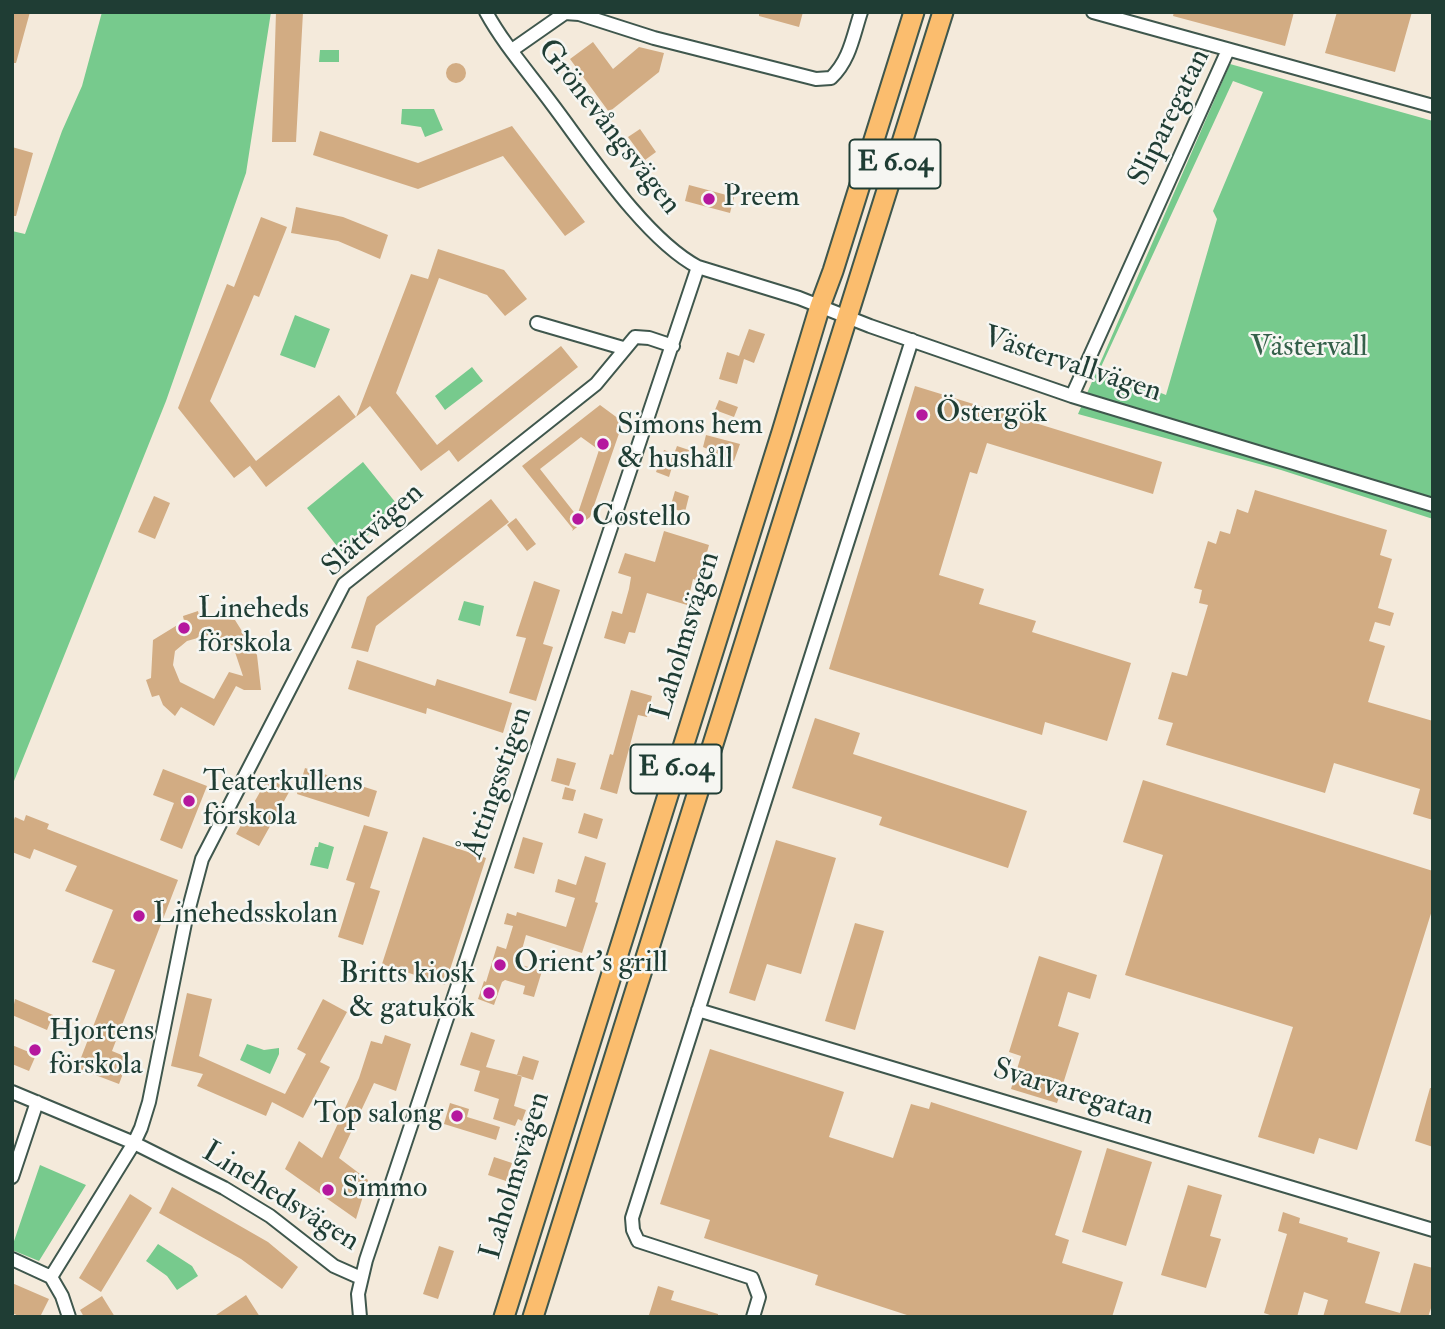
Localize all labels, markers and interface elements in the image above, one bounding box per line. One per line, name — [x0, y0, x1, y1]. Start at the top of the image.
street label: Grönevångsvägen — [528, 33, 688, 223]
street label: Sliparegatan — [1122, 44, 1220, 192]
road number: E 6.04 — [850, 140, 940, 188]
place label: Preem — [723, 181, 800, 217]
marker: Preem — [701, 191, 717, 207]
street label: Västervallvägen — [978, 320, 1166, 412]
park label: Västervall — [1250, 331, 1368, 367]
place label: Östergök — [936, 397, 1047, 433]
marker: Östergök — [914, 407, 930, 423]
place label: Simons hem & hushåll — [617, 409, 763, 480]
marker: Simons hem & hushåll — [595, 436, 611, 452]
street label: Slättvägen — [316, 476, 432, 586]
place label: Costello — [592, 501, 691, 537]
marker: Costello — [570, 511, 586, 527]
street label: Laholmsvägen — [644, 548, 730, 724]
place label: Lineheds förskola — [198, 593, 309, 664]
marker: Lineheds förskola — [176, 620, 192, 636]
street label: Åttingsstigen — [456, 703, 542, 863]
road number: E 6.04 — [630, 744, 722, 794]
place label: Teaterkullens förskola — [203, 766, 363, 836]
marker: Teaterkullens förskola — [181, 793, 197, 809]
place label: Linehedsskolan — [153, 898, 338, 934]
marker: Linehedsskolan — [131, 908, 147, 924]
place label: Orient's grill — [514, 947, 668, 983]
marker: Orient's grill — [492, 957, 508, 973]
place label: Britts kiosk & gatukök — [339, 958, 475, 1028]
marker: Britts kiosk & gatukök — [481, 985, 497, 1001]
place label: Hjortens förskola — [49, 1015, 154, 1086]
marker: Hjortens förskola — [27, 1042, 43, 1058]
street label: Svarvaregatan — [988, 1052, 1158, 1136]
street label: Laholmsvägen — [474, 1088, 560, 1264]
place label: Top salong — [314, 1098, 443, 1134]
marker: Top salong — [449, 1108, 465, 1124]
street label: Linehedsvägen — [195, 1135, 365, 1261]
place label: Simmo — [342, 1172, 427, 1208]
marker: Simmo — [320, 1182, 336, 1198]

